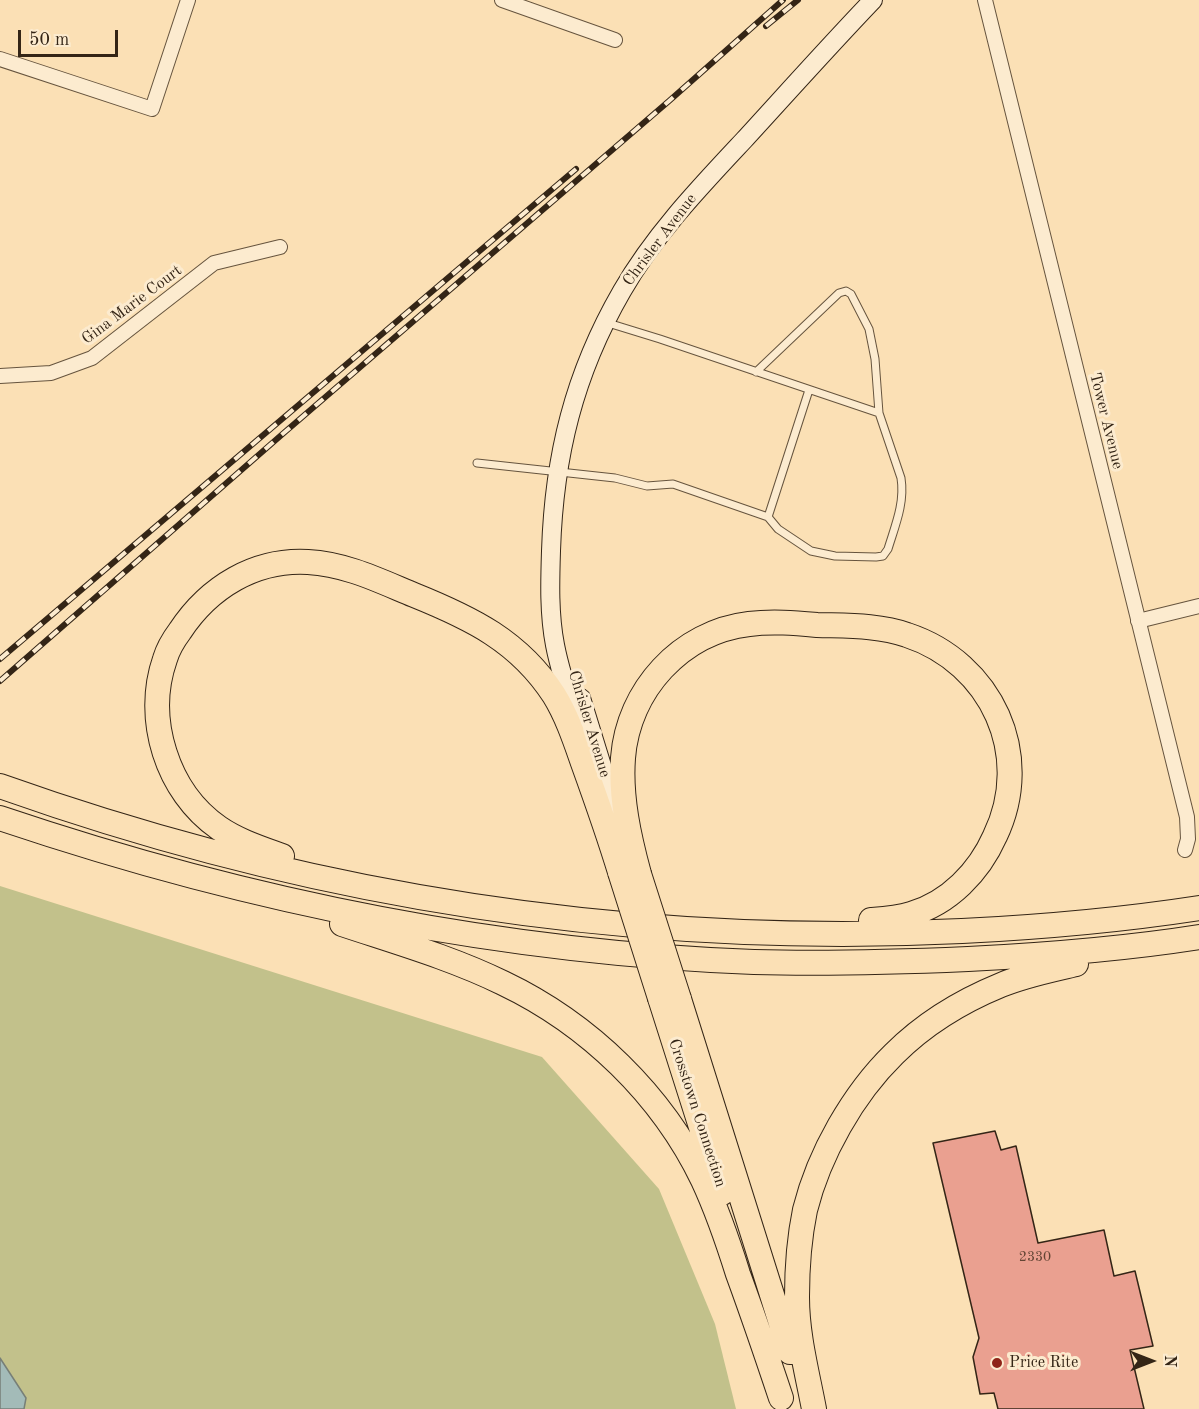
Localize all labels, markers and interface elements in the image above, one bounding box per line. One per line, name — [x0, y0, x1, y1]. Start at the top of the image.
scale bar — [21, 18, 122, 56]
text: 50 m — [29, 31, 69, 49]
street label: Chrisler Avenue — [619, 190, 701, 290]
street label: Gina Marie Court — [78, 261, 186, 349]
street label: Tower Avenue — [1085, 371, 1127, 471]
street label: Chrisler Avenue — [564, 668, 614, 780]
street label: Crosstown Connection — [664, 1036, 730, 1190]
house number: 2330 — [1019, 1249, 1051, 1265]
north arrow — [1121, 1331, 1181, 1391]
place label: Price Rite — [1009, 1353, 1078, 1373]
text: N — [1161, 1355, 1177, 1367]
marker: Price Rite — [990, 1356, 1004, 1370]

